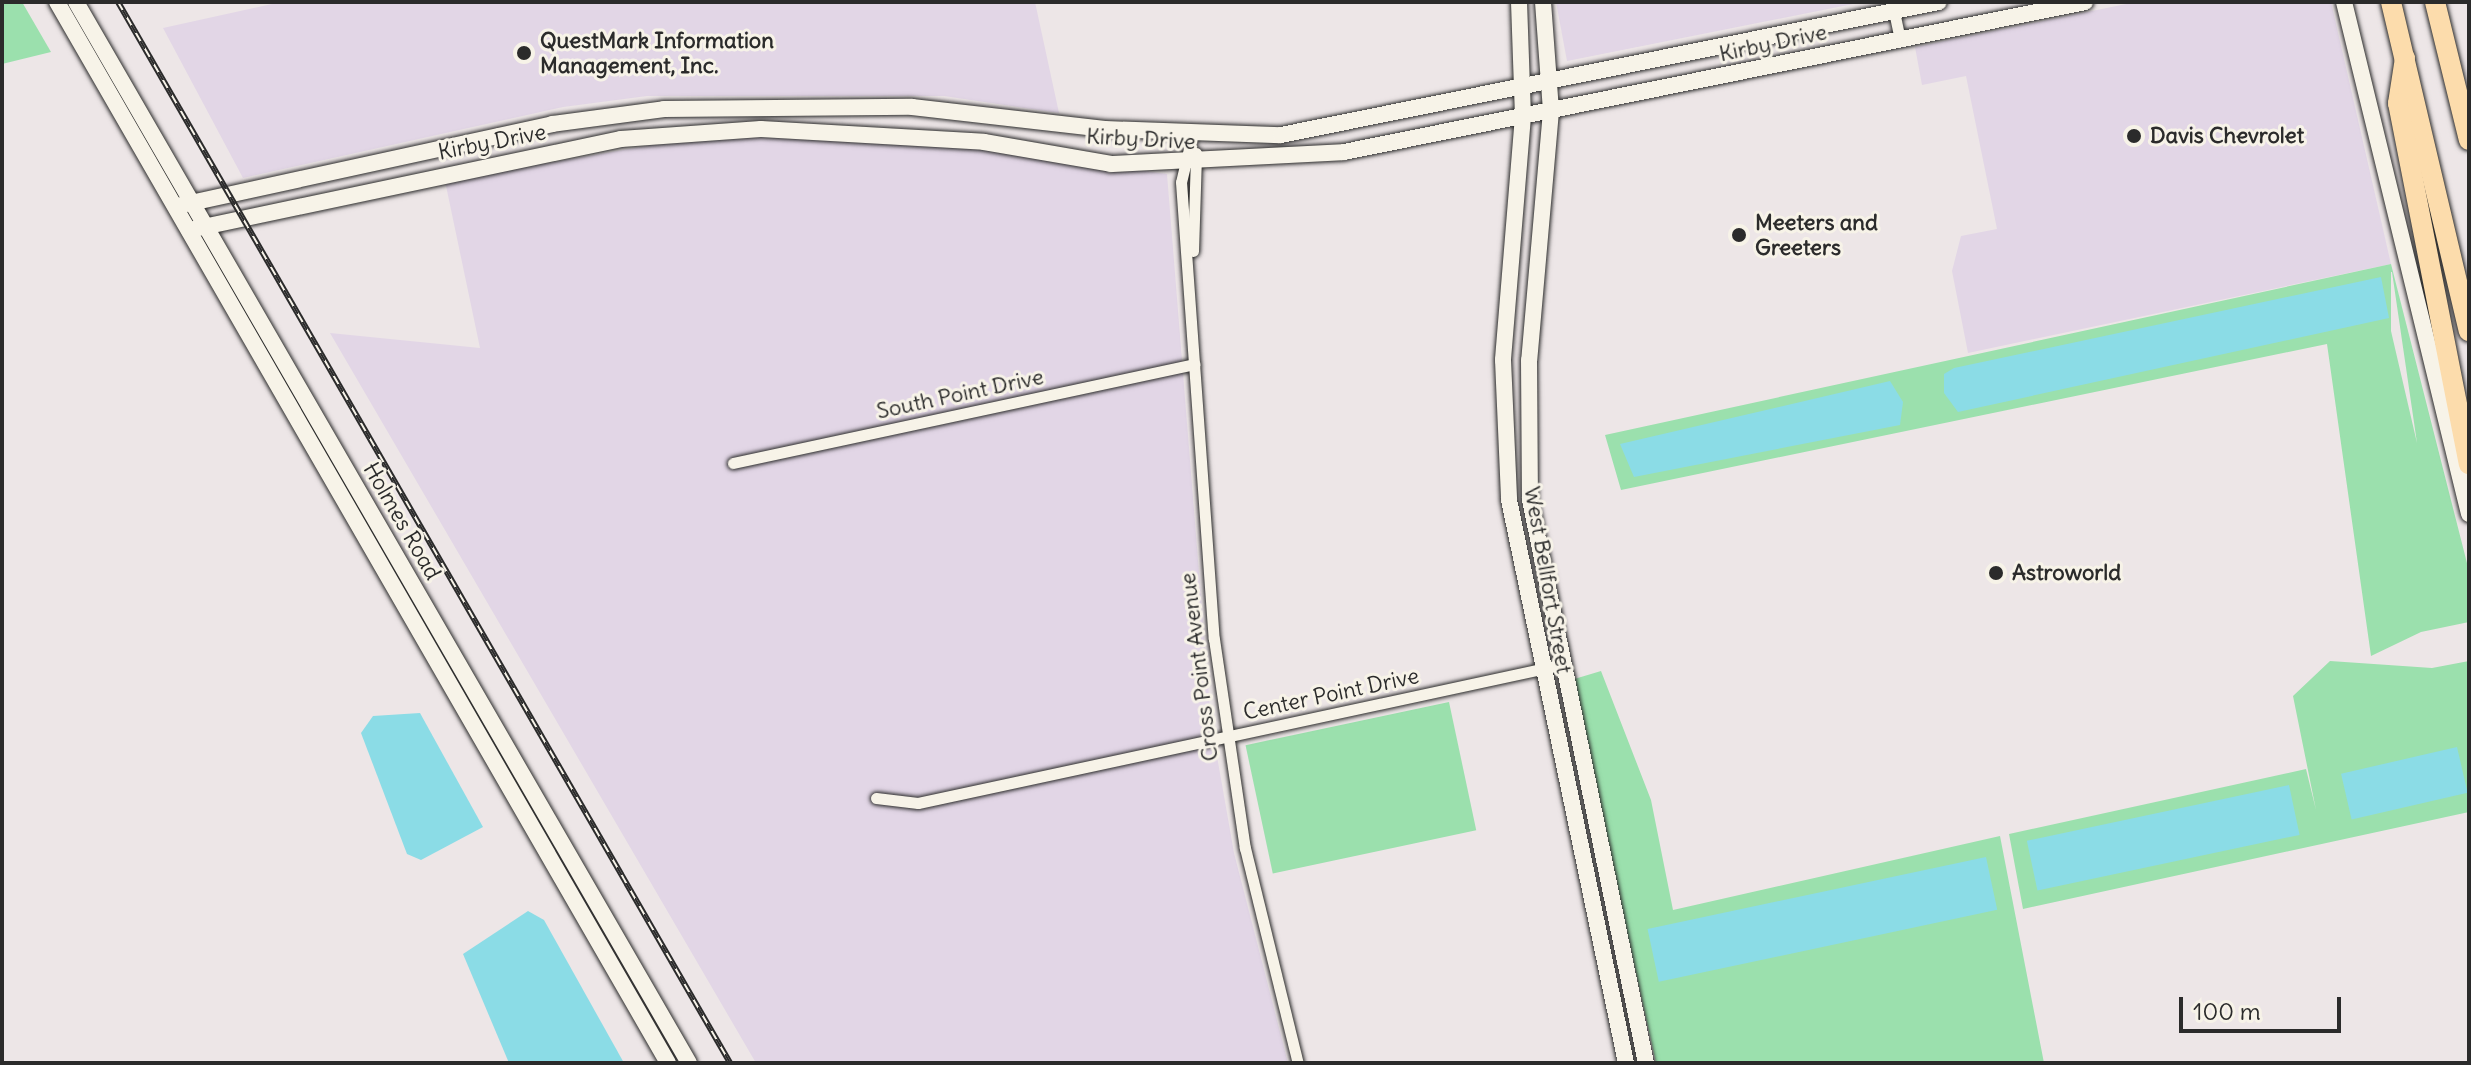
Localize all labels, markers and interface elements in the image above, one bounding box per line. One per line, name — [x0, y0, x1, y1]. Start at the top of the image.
street label: Kirby Drive — [1717, 19, 1829, 67]
place label: QuestMark Information Management, Inc. — [540, 27, 774, 78]
marker: QuestMark Information Management, Inc. — [515, 44, 533, 62]
street label: Kirby Drive — [436, 119, 548, 165]
street label: Kirby Drive — [1086, 123, 1196, 155]
place label: Davis Chevrolet — [2150, 123, 2304, 149]
marker: Davis Chevrolet — [2125, 127, 2143, 145]
place label: Meeters and Greeters — [1755, 209, 1878, 260]
marker: Meeters and Greeters — [1730, 226, 1748, 244]
street label: South Point Drive — [874, 363, 1046, 425]
street label: Holmes Road — [358, 458, 446, 584]
street label: West Bellfort Street — [1519, 484, 1577, 676]
place label: Astroworld — [2012, 560, 2121, 586]
marker: Astroworld — [1987, 564, 2005, 582]
street label: Cross Point Avenue — [1174, 571, 1224, 763]
street label: Center Point Drive — [1241, 662, 1421, 726]
scale bar — [2183, 981, 2345, 1031]
text: 100 m — [2193, 996, 2261, 1026]

